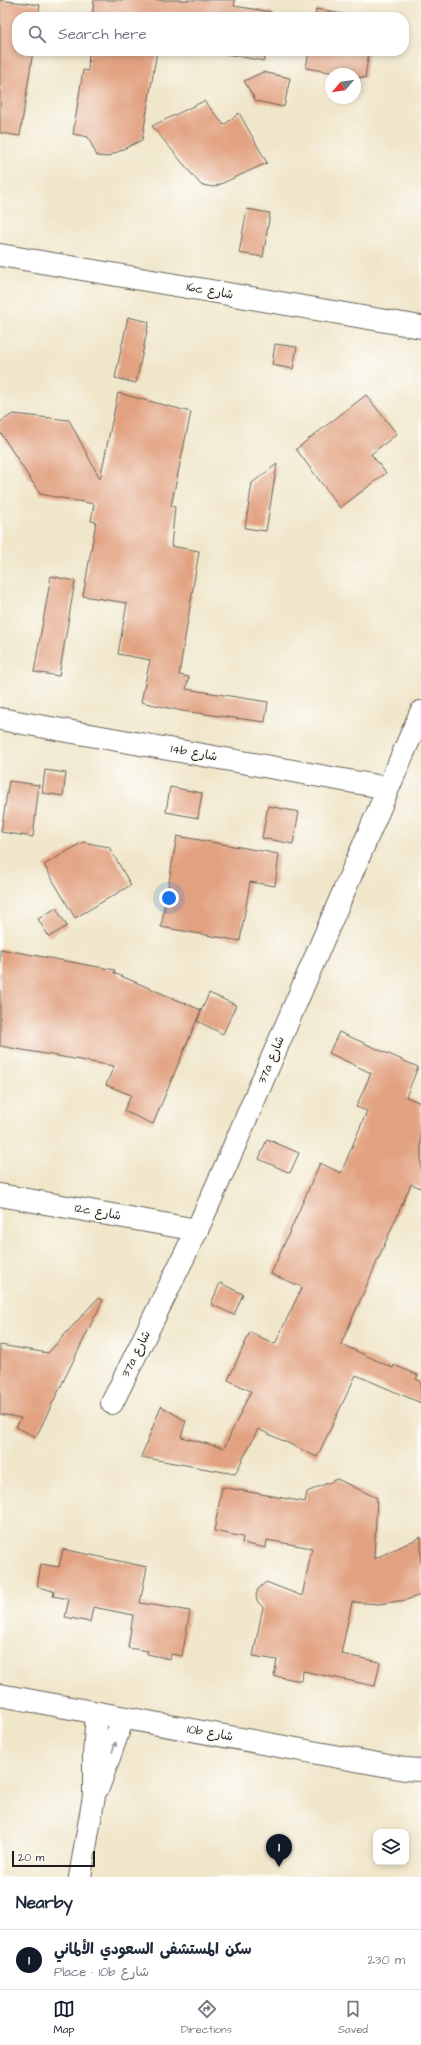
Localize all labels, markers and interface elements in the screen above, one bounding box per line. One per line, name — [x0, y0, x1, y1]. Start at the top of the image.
search box — [12, 12, 409, 56]
icon: search — [26, 23, 48, 45]
text: Search here — [58, 24, 147, 45]
north arrow — [325, 68, 361, 104]
street label: 16c شارع — [185, 279, 235, 303]
street label: 14b شارع — [169, 741, 219, 765]
your location — [159, 888, 179, 908]
street label: 37a شارع — [253, 1033, 289, 1087]
street label: 12c شارع — [73, 1200, 123, 1224]
street label: 37a شارع — [117, 1328, 155, 1380]
street label: 10b شارع — [186, 1721, 234, 1745]
one-way arrow — [111, 1741, 117, 1753]
map controls — [373, 1829, 409, 1865]
button: layers — [373, 1829, 409, 1865]
pin: 1 — [266, 1834, 292, 1867]
scale bar — [12, 1849, 95, 1868]
text: 20 m — [18, 1850, 44, 1865]
text: Nearby — [16, 1891, 73, 1915]
text: سكن المستشفى السعودي الألماني — [54, 1939, 252, 1960]
text: 1 — [28, 1951, 30, 1969]
text: 230 m — [367, 1951, 405, 1969]
text: Place · 10b شارع — [54, 1963, 149, 1981]
tab: Map — [53, 1998, 75, 2037]
tab: Directions — [181, 1998, 232, 2037]
tab: Saved — [338, 1998, 368, 2037]

